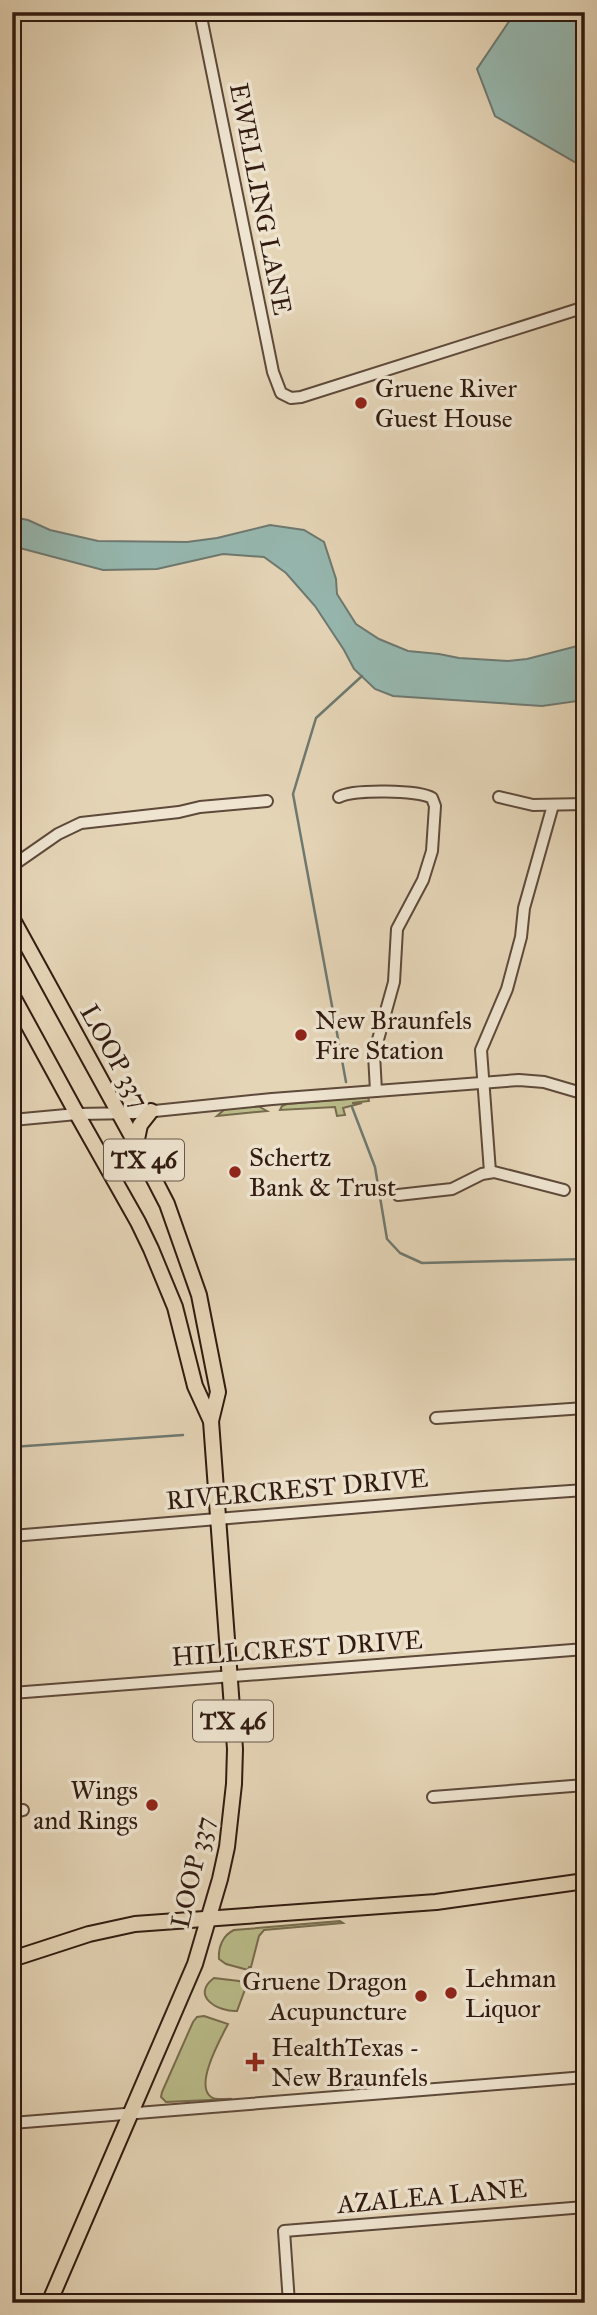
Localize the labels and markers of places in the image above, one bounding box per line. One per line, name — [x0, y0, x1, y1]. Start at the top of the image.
place label: Gruene River Guest House — [375, 372, 517, 434]
marker: Gruene River Guest House — [353, 395, 369, 411]
place label: New Braunfels Fire Station — [315, 1004, 472, 1066]
marker: New Braunfels Fire Station — [293, 1027, 309, 1043]
place label: Schertz Bank & Trust — [249, 1141, 396, 1203]
marker: Schertz Bank & Trust — [227, 1164, 243, 1180]
place label: Wings and Rings — [33, 1774, 138, 1836]
marker: Wings and Rings — [144, 1797, 160, 1813]
place label: Lehman Liquor — [465, 1962, 556, 2024]
place label: Gruene Dragon Acupuncture — [242, 1965, 407, 2027]
marker: Lehman Liquor — [443, 1985, 459, 2001]
marker: Gruene Dragon Acupuncture — [413, 1988, 429, 2004]
place label: HealthTexas - New Braunfels — [271, 2031, 428, 2093]
marker: HealthTexas - New Braunfels — [245, 2052, 265, 2072]

